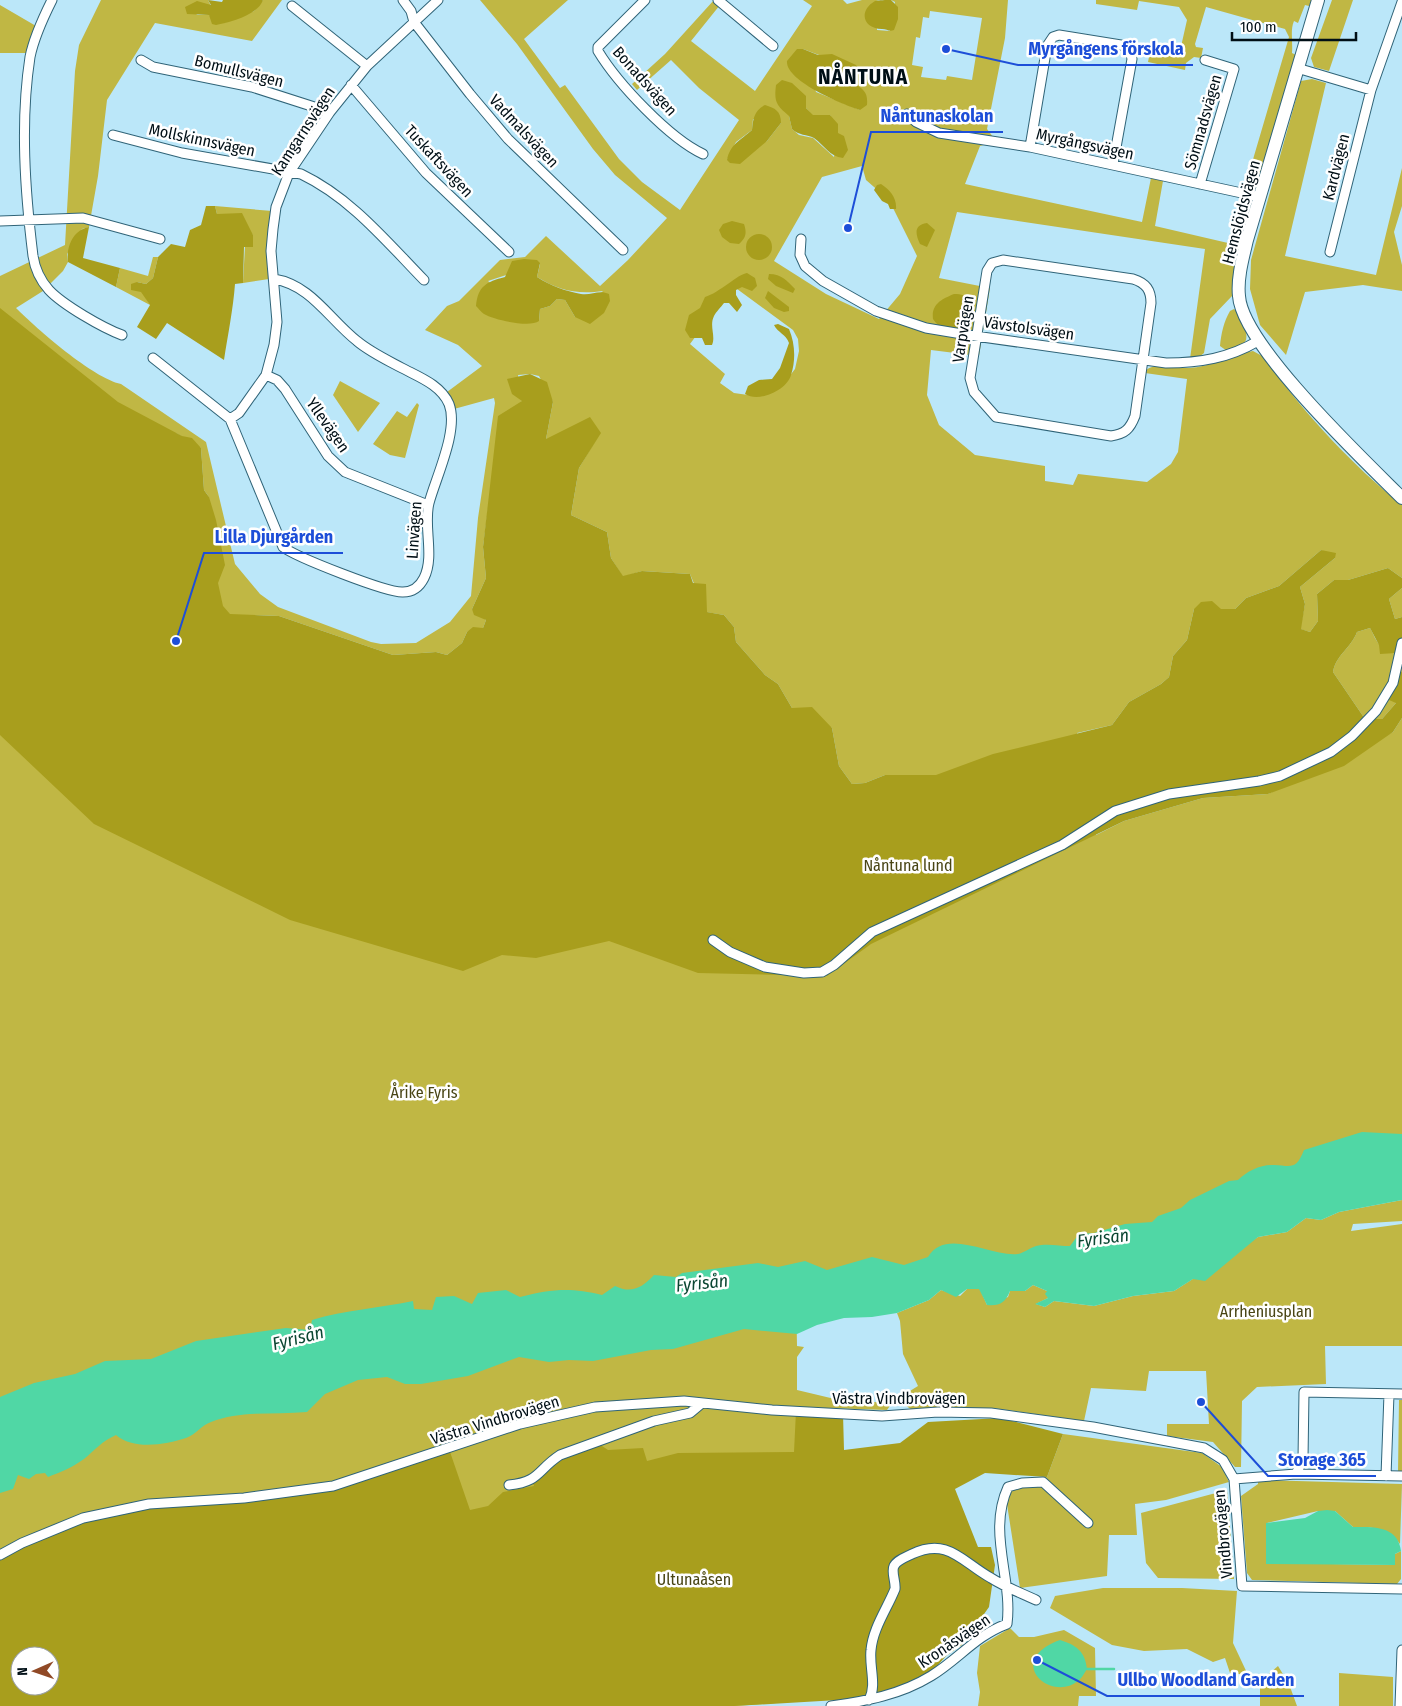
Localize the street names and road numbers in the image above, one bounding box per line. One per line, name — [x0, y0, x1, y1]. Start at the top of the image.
street label: Bonadsvägen — [609, 42, 681, 120]
street label: Bomullsvägen — [193, 51, 285, 91]
street label: Sömnadsvägen — [1180, 72, 1226, 172]
street label: Kamgarnsvägen — [267, 83, 339, 179]
street label: Vadmalsvägen — [485, 91, 563, 171]
street label: Mollskinnsvägen — [147, 119, 257, 161]
street label: Tuskaftsvägen — [401, 121, 477, 201]
street label: Myrgångsvägen — [1034, 124, 1136, 164]
street label: Kardvägen — [1319, 132, 1353, 202]
street label: Hemslöjdsvägen — [1218, 158, 1264, 266]
street label: Varpvägen — [948, 294, 978, 364]
street label: Vävstolsvägen — [982, 312, 1076, 344]
street label: Yllevägen — [302, 394, 354, 456]
street label: Linvägen — [403, 501, 425, 559]
street label: Västra Vindbrovägen — [832, 1389, 966, 1408]
street label: Västra Vindbrovägen — [428, 1391, 562, 1449]
street label: Vindbrovägen — [1210, 1489, 1236, 1579]
street label: Kronåsvägen — [914, 1610, 994, 1672]

